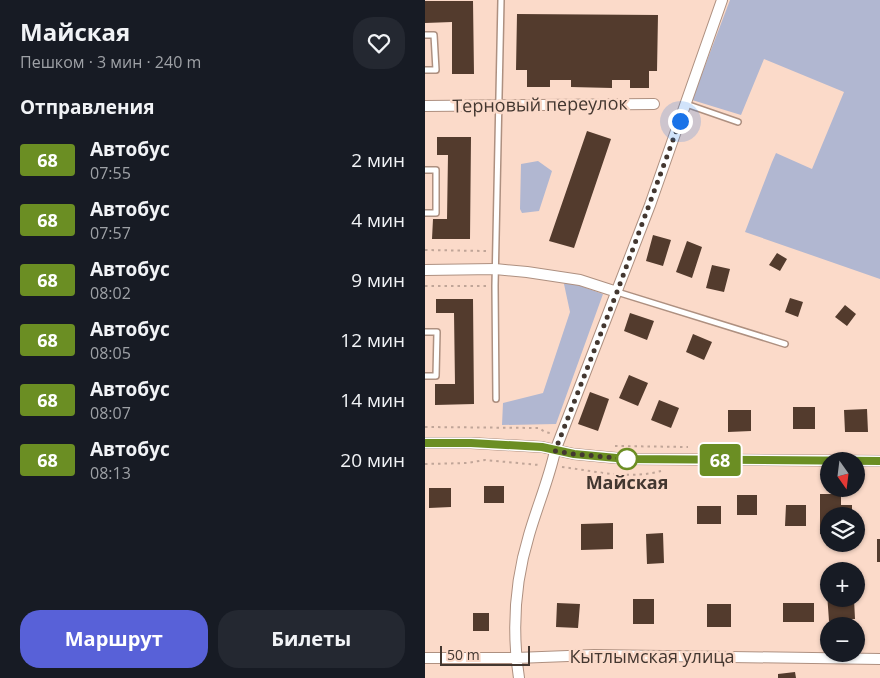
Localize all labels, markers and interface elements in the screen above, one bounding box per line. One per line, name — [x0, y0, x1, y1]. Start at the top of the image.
text: Майская — [20, 15, 130, 48]
button: heart — [353, 17, 405, 69]
text: Пешком · 3 мин · 240 m — [20, 51, 201, 73]
street label: Терновый переулок — [452, 90, 629, 118]
text: Отправления — [20, 94, 154, 120]
your location — [668, 109, 693, 134]
text: Автобус — [90, 136, 170, 162]
text: 2 мин — [351, 147, 405, 173]
text: 68 — [37, 148, 58, 172]
text: 07:55 — [90, 162, 131, 184]
text: Автобус — [90, 196, 170, 222]
text: 4 мин — [351, 207, 405, 233]
text: 68 — [37, 208, 58, 232]
text: 07:57 — [90, 222, 131, 244]
text: Автобус — [90, 256, 170, 282]
text: 9 мин — [351, 267, 405, 293]
text: 68 — [37, 268, 58, 292]
text: 08:02 — [90, 282, 131, 304]
text: Автобус — [90, 316, 170, 342]
text: 12 мин — [340, 327, 405, 353]
text: 68 — [37, 328, 58, 352]
text: 08:05 — [90, 342, 131, 364]
text: Автобус — [90, 376, 170, 402]
text: 14 мин — [340, 387, 405, 413]
text: 68 — [37, 388, 58, 412]
text: 08:07 — [90, 402, 131, 424]
text: Автобус — [90, 436, 170, 462]
line badge: 68 — [697, 444, 743, 476]
text: 20 мин — [340, 447, 405, 473]
text: 68 — [37, 448, 58, 472]
marker: Майская — [616, 448, 638, 470]
text: 68 — [710, 448, 730, 472]
north arrow — [820, 452, 865, 498]
map controls — [820, 452, 865, 662]
text: 08:13 — [90, 462, 131, 484]
place label: Майская — [586, 470, 668, 494]
button: layers — [820, 507, 865, 552]
button: + — [820, 562, 865, 607]
button: Маршрут — [20, 610, 208, 668]
button: Билеты — [218, 610, 405, 668]
button: − — [820, 617, 865, 662]
scale bar — [440, 643, 530, 666]
street label: Кытлымская улица — [569, 644, 735, 668]
text: 50 m — [447, 645, 480, 664]

